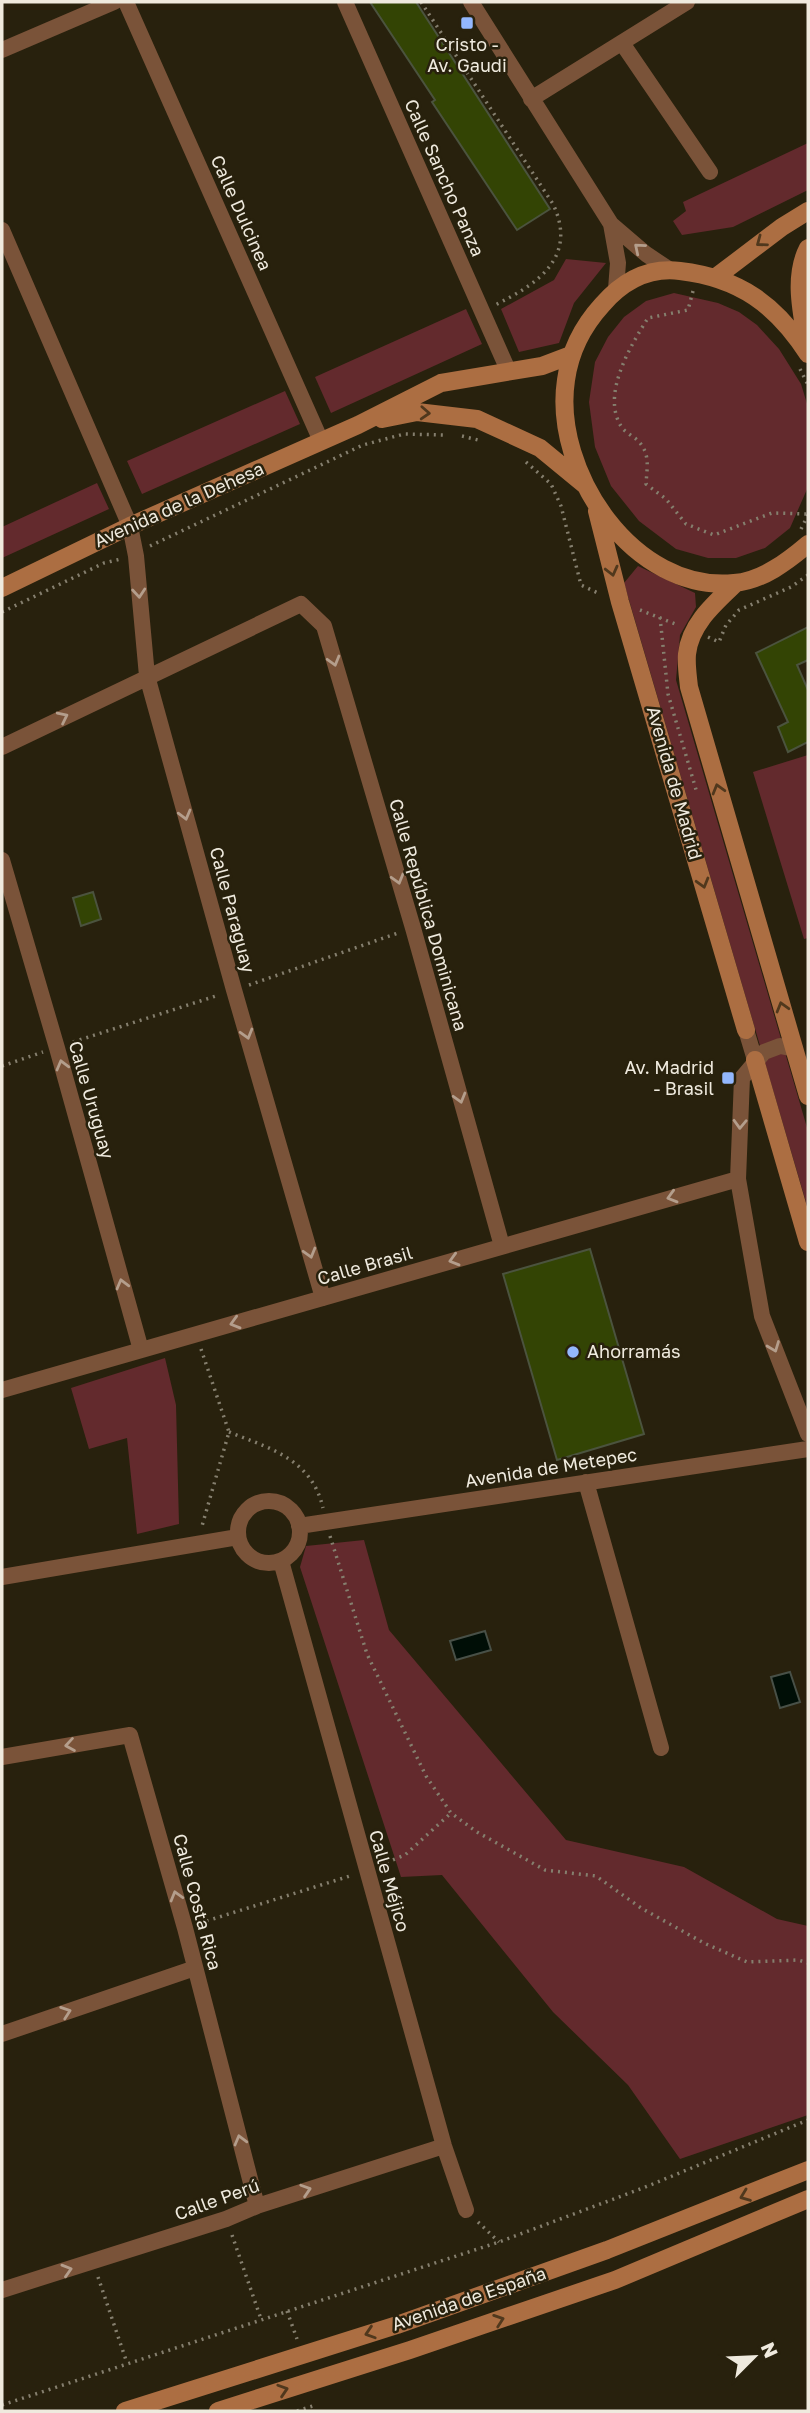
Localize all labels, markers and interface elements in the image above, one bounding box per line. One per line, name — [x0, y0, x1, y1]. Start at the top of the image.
marker: Cristo - Av. Gaudi — [459, 15, 475, 31]
place label: Cristo - Av. Gaudi — [427, 33, 507, 76]
street label: Calle Sancho Panza — [400, 96, 490, 260]
street label: Calle Dulcinea — [207, 151, 277, 274]
one-way arrow — [756, 234, 769, 247]
one-way arrow — [635, 244, 648, 256]
one-way arrow — [420, 406, 431, 421]
street label: Avenida de la Dehesa — [90, 457, 267, 551]
one-way arrow — [604, 565, 618, 577]
one-way arrow — [132, 587, 147, 599]
one-way arrow — [326, 655, 341, 667]
street label: Avenida de Madrid — [643, 704, 707, 862]
one-way arrow — [56, 711, 68, 725]
one-way arrow — [712, 783, 727, 795]
street label: Calle República Dominicana — [385, 796, 473, 1033]
one-way arrow — [177, 809, 192, 821]
street label: Calle Paraguay — [206, 844, 260, 975]
one-way arrow — [390, 873, 405, 885]
one-way arrow — [695, 877, 710, 889]
one-way arrow — [776, 1001, 791, 1013]
one-way arrow — [238, 1028, 253, 1040]
street label: Calle Uruguay — [65, 1038, 119, 1161]
place label: Av. Madrid - Brasil — [624, 1056, 714, 1099]
one-way arrow — [56, 1059, 70, 1071]
marker: Av. Madrid - Brasil — [720, 1070, 736, 1086]
one-way arrow — [452, 1092, 467, 1104]
one-way arrow — [732, 1119, 747, 1130]
one-way arrow — [666, 1189, 678, 1204]
street label: Calle Brasil — [315, 1241, 415, 1289]
one-way arrow — [302, 1247, 317, 1259]
one-way arrow — [448, 1252, 460, 1267]
one-way arrow — [116, 1279, 131, 1291]
one-way arrow — [229, 1315, 241, 1330]
place label: Ahorramás — [587, 1340, 681, 1362]
one-way arrow — [766, 1340, 780, 1352]
marker: Ahorramás — [565, 1344, 581, 1360]
street label: Avenida de Metepec — [463, 1443, 639, 1491]
one-way arrow — [64, 1737, 76, 1752]
street label: Calle Méjico — [365, 1827, 415, 1934]
street label: Calle Costa Rica — [169, 1831, 227, 1972]
one-way arrow — [169, 1890, 184, 1902]
one-way arrow — [60, 2006, 72, 2020]
one-way arrow — [233, 2134, 248, 2146]
street label: Calle Perú — [171, 2174, 262, 2225]
one-way arrow — [299, 2184, 311, 2199]
one-way arrow — [739, 2188, 752, 2202]
street label: Avenida de España — [389, 2261, 549, 2335]
one-way arrow — [61, 2263, 73, 2278]
one-way arrow — [493, 2314, 505, 2328]
north arrow — [719, 2322, 789, 2392]
one-way arrow — [365, 2325, 377, 2340]
text: N — [757, 2339, 783, 2361]
one-way arrow — [276, 2384, 289, 2398]

